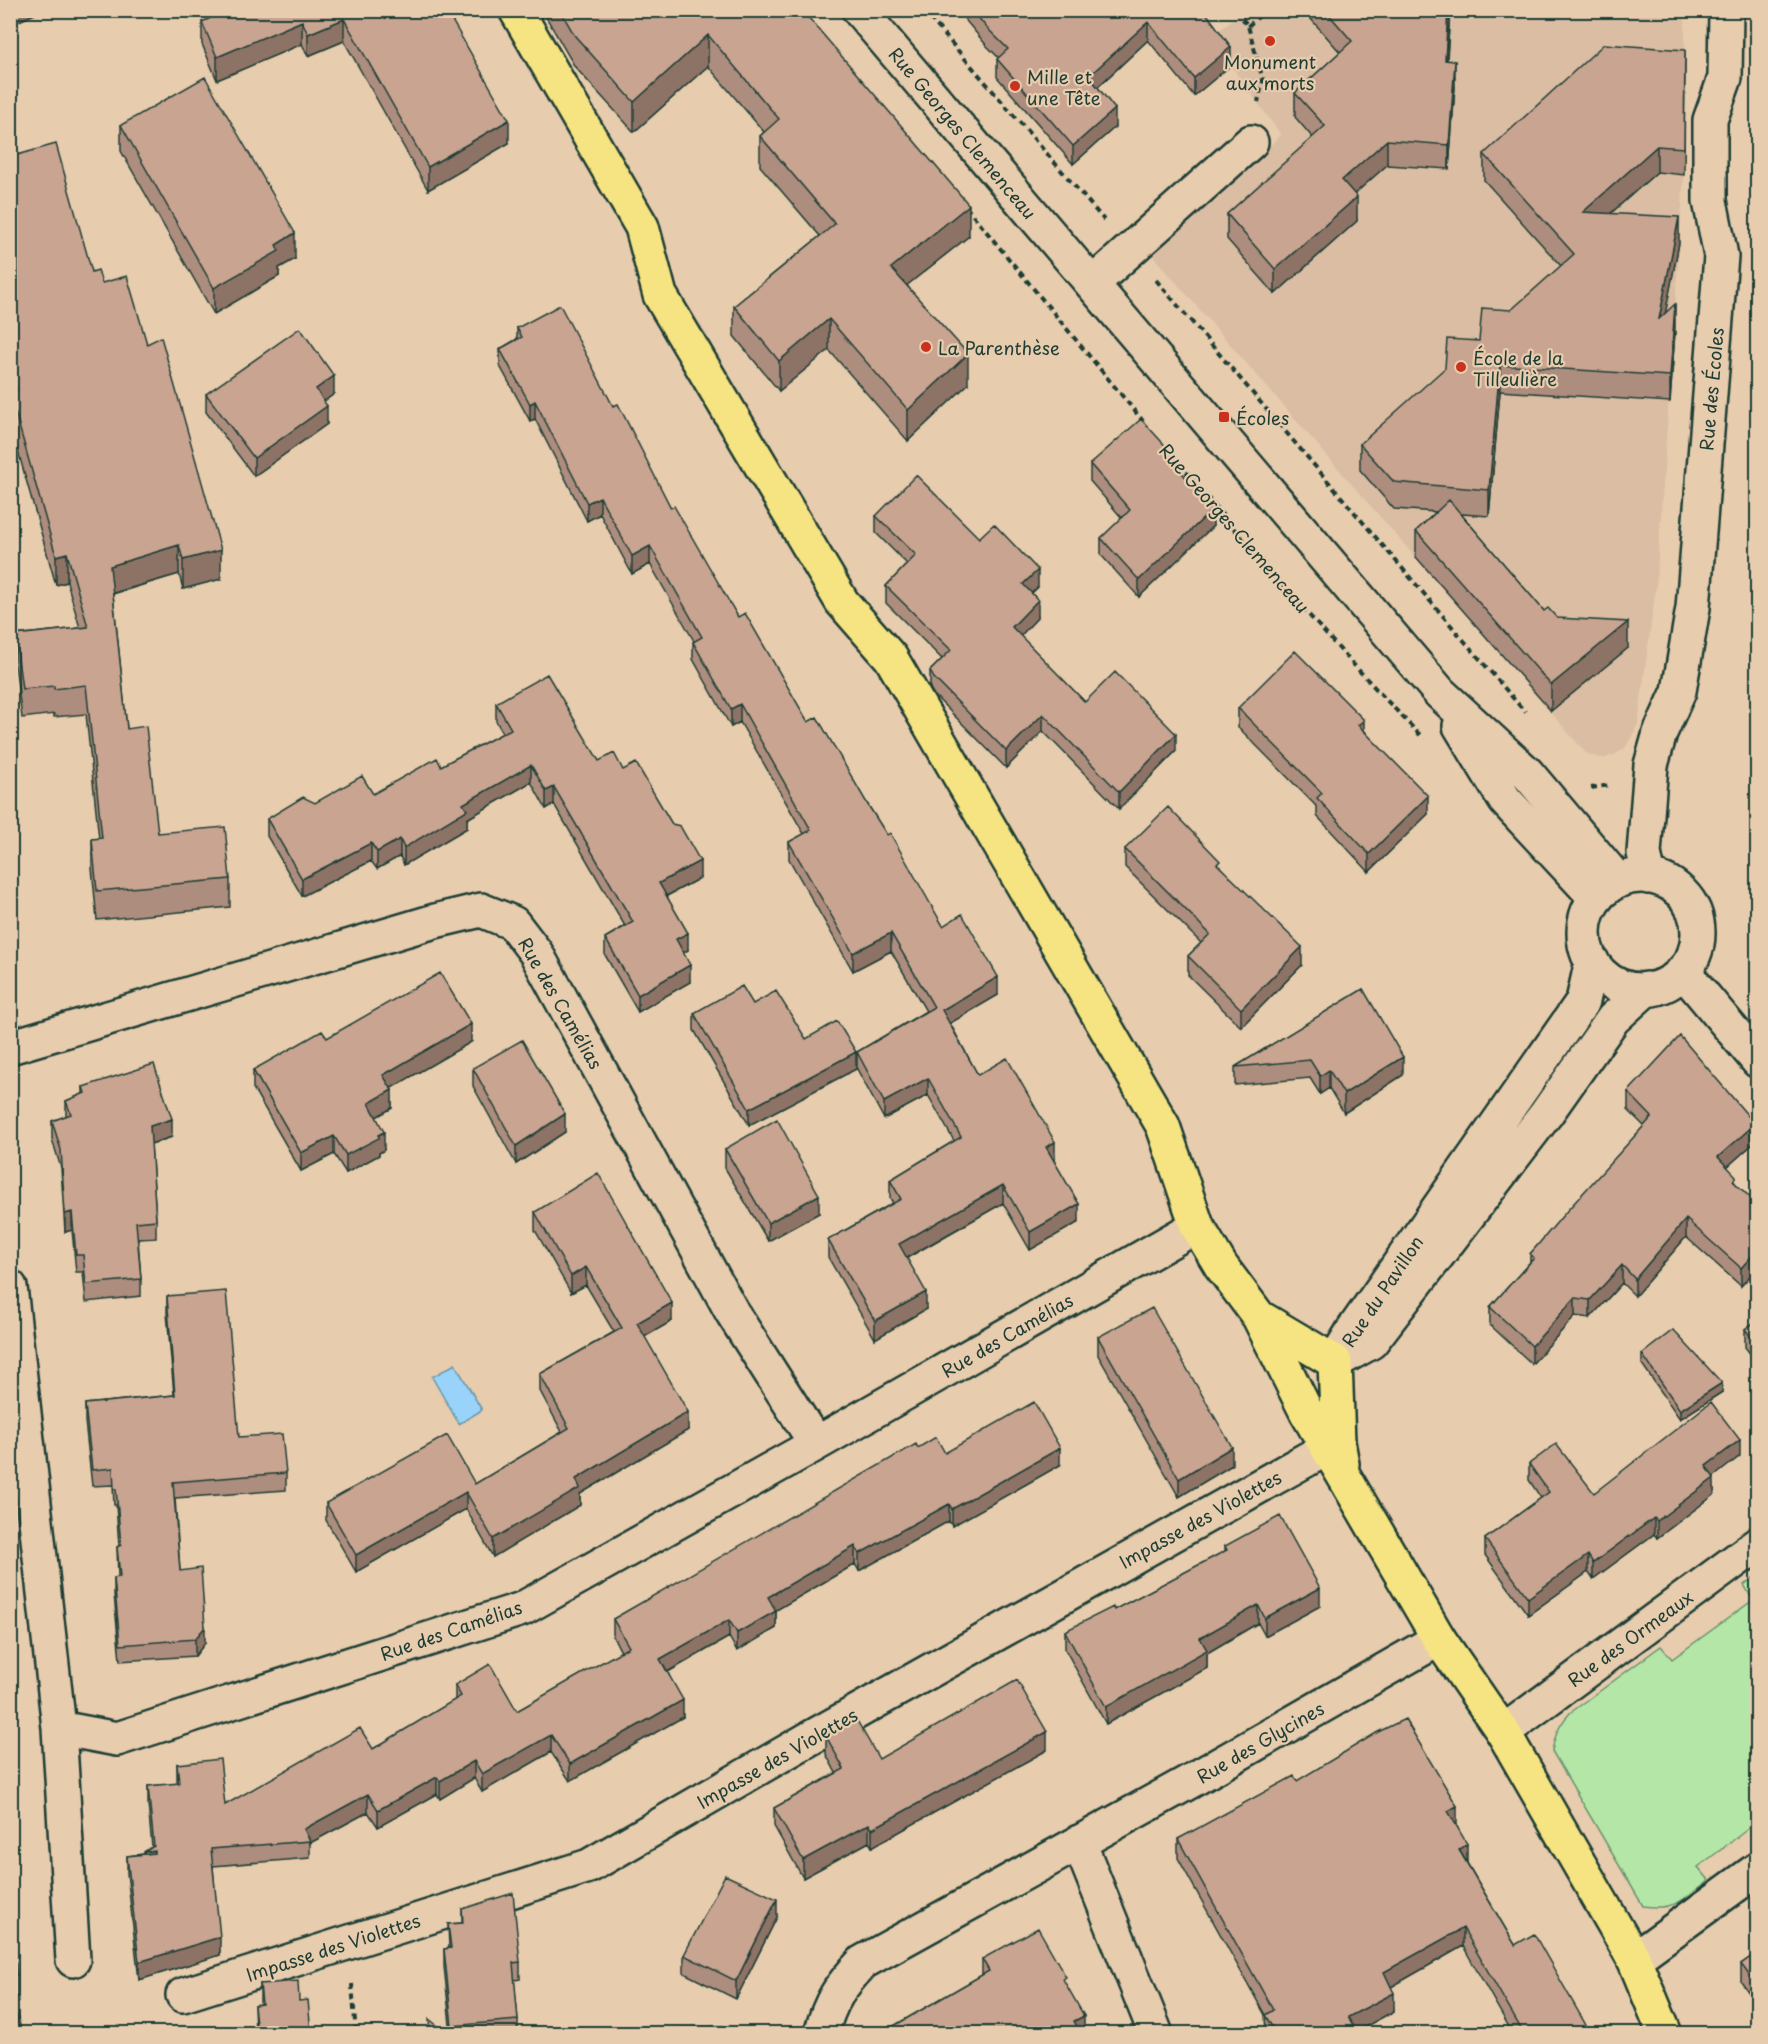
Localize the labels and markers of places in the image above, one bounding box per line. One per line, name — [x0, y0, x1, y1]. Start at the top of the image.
marker: Monument aux morts — [1263, 34, 1277, 48]
place label: Monument aux morts — [1224, 48, 1316, 96]
place label: Mille et une Tête — [1027, 63, 1101, 111]
marker: Mille et une Tête — [1008, 79, 1022, 93]
place label: La Parenthèse — [938, 334, 1060, 361]
marker: La Parenthèse — [919, 340, 933, 354]
place label: École de la Tilleulière — [1473, 344, 1564, 392]
marker: École de la Tilleulière — [1454, 360, 1468, 374]
place label: Écoles — [1236, 404, 1289, 431]
marker: Écoles — [1217, 410, 1231, 424]

